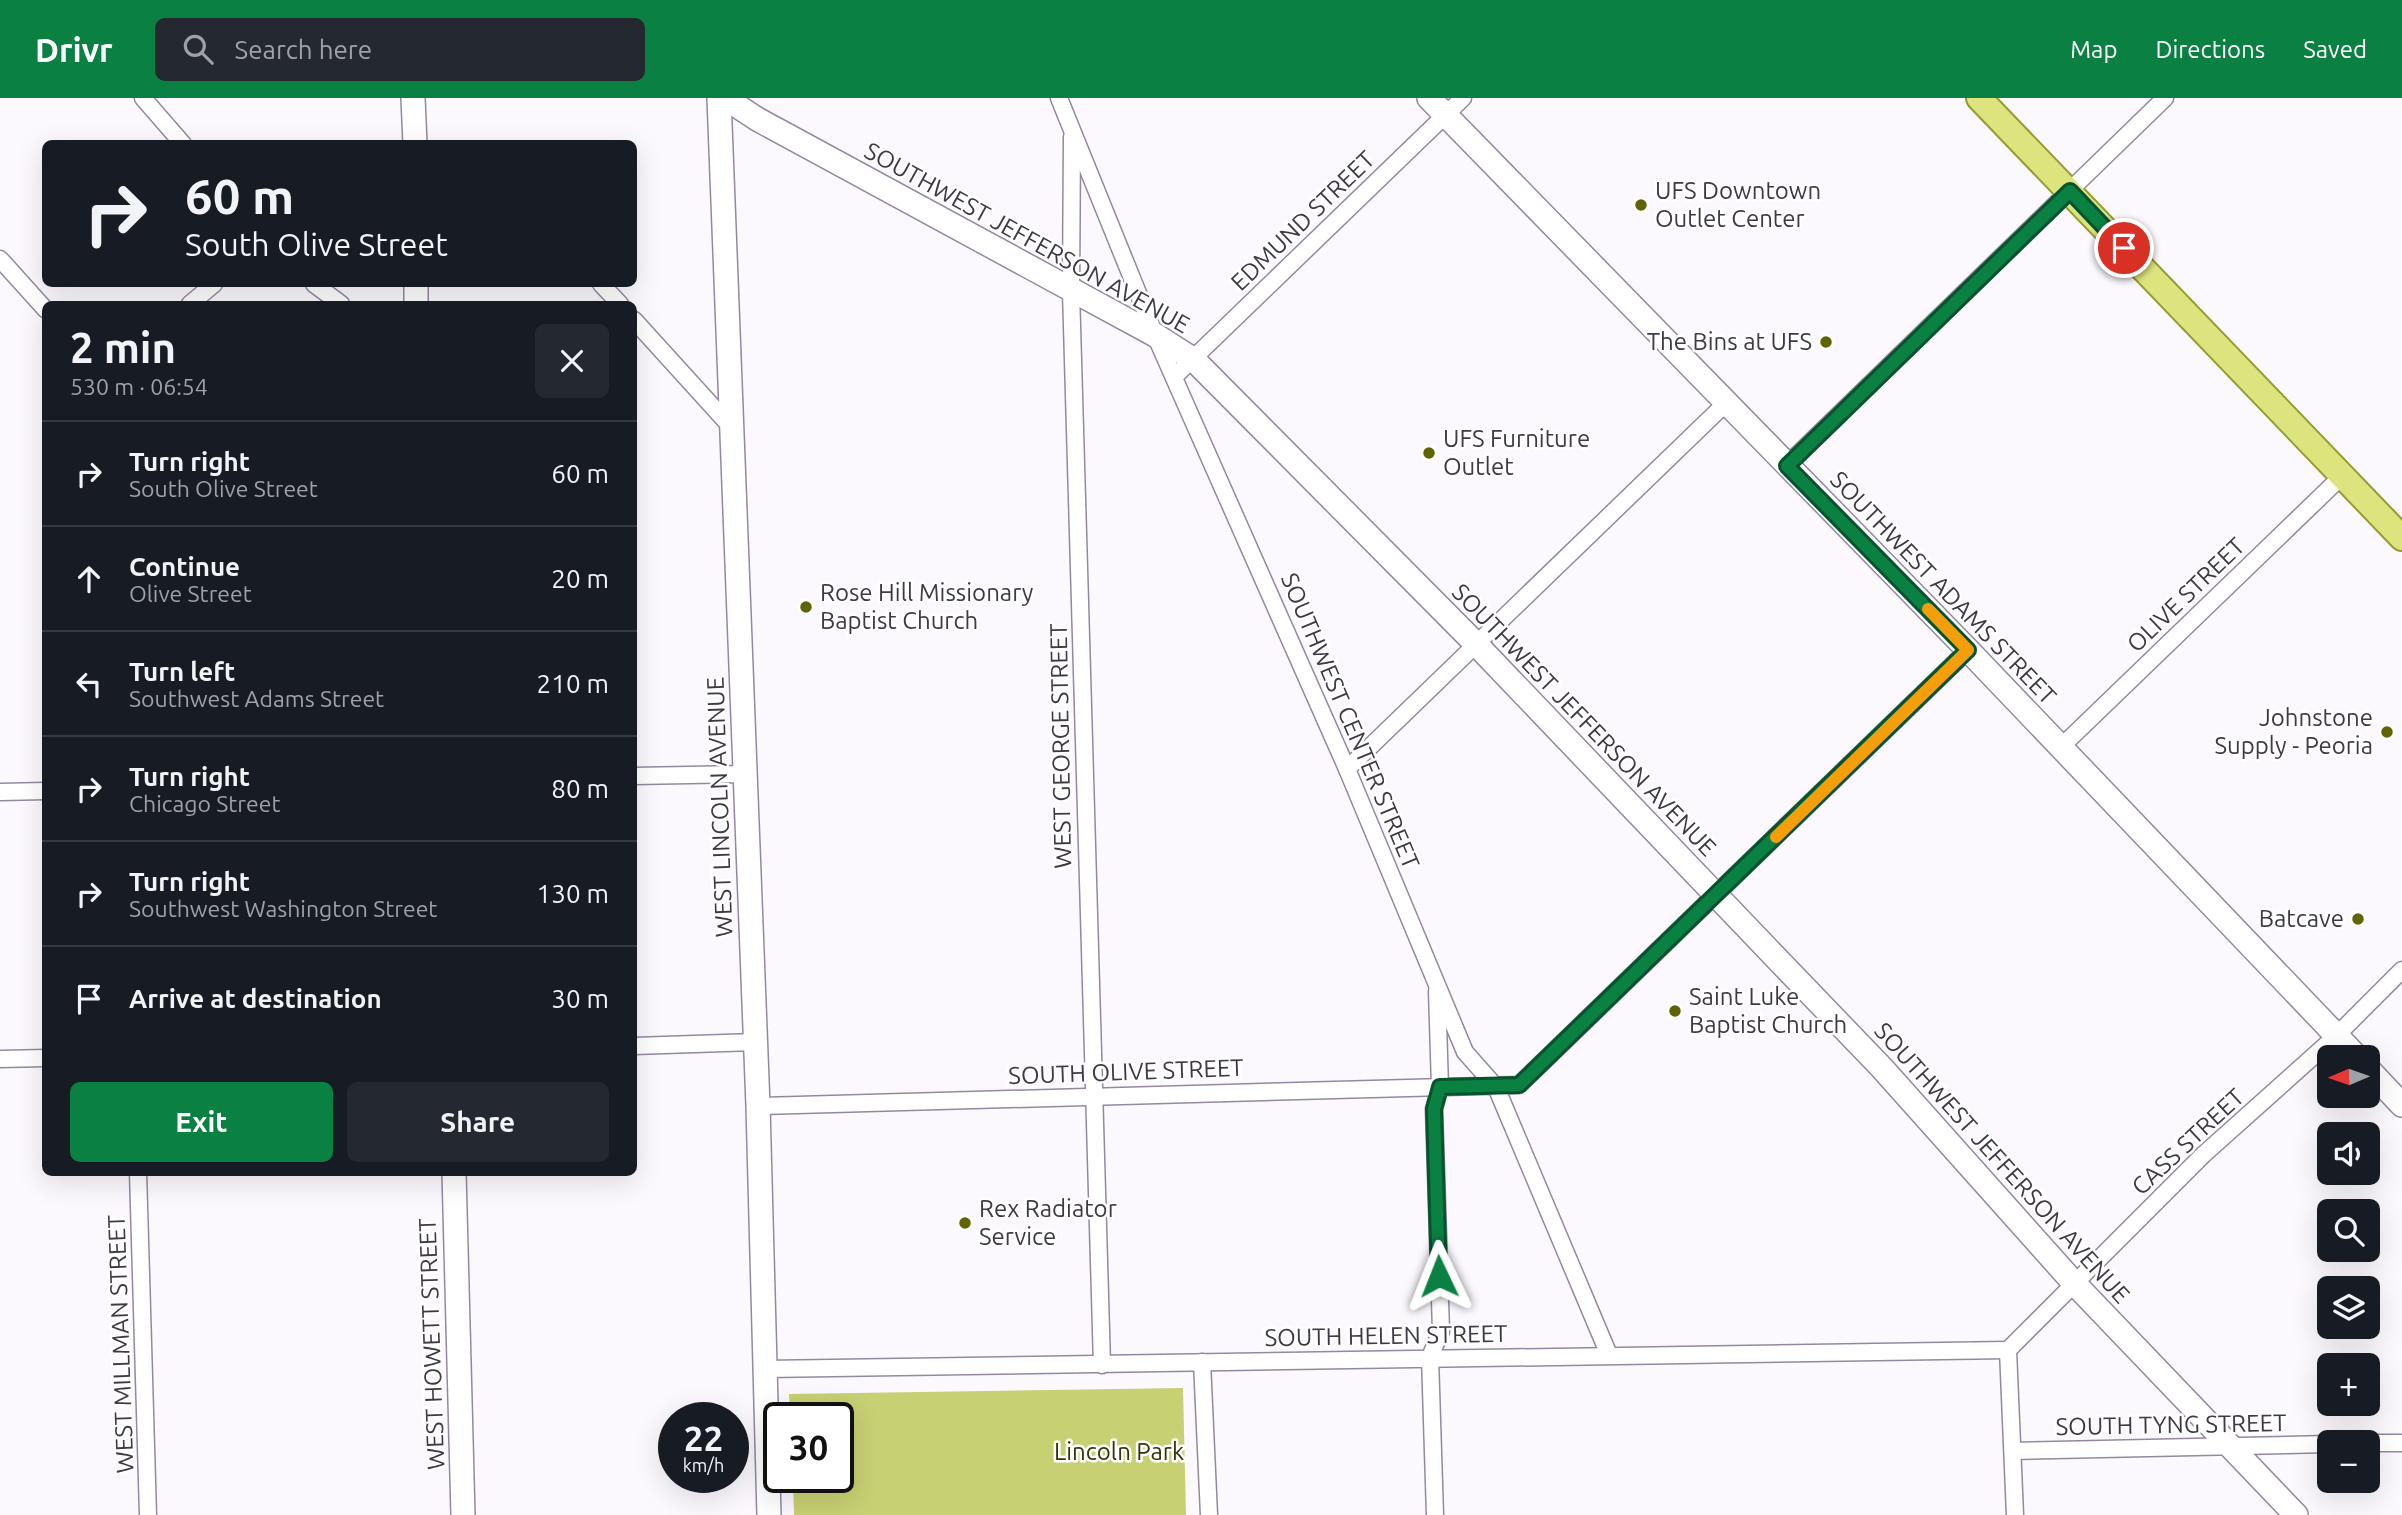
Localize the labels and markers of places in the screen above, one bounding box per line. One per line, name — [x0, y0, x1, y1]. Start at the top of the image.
place label: UFS Downtown Outlet Center — [1655, 177, 1821, 232]
marker: UFS Downtown Outlet Center — [1633, 197, 1649, 213]
pin — [2094, 218, 2154, 278]
place label: The Bins at UFS — [1647, 328, 1812, 355]
marker: The Bins at UFS — [1818, 334, 1834, 350]
place label: UFS Furniture Outlet — [1443, 425, 1590, 480]
marker: UFS Furniture Outlet — [1421, 445, 1437, 461]
place label: Rose Hill Missionary Baptist Church — [820, 579, 1034, 634]
marker: Rose Hill Missionary Baptist Church — [798, 599, 814, 615]
place label: Johnstone Supply - Peoria — [2214, 704, 2373, 759]
marker: Johnstone Supply - Peoria — [2379, 724, 2395, 740]
place label: Batcave — [2259, 905, 2344, 932]
marker: Batcave — [2350, 911, 2366, 927]
place label: Saint Luke Baptist Church — [1689, 983, 1847, 1038]
marker: Saint Luke Baptist Church — [1667, 1003, 1683, 1019]
place label: Rex Radiator Service — [979, 1195, 1117, 1250]
marker: Rex Radiator Service — [957, 1215, 973, 1231]

